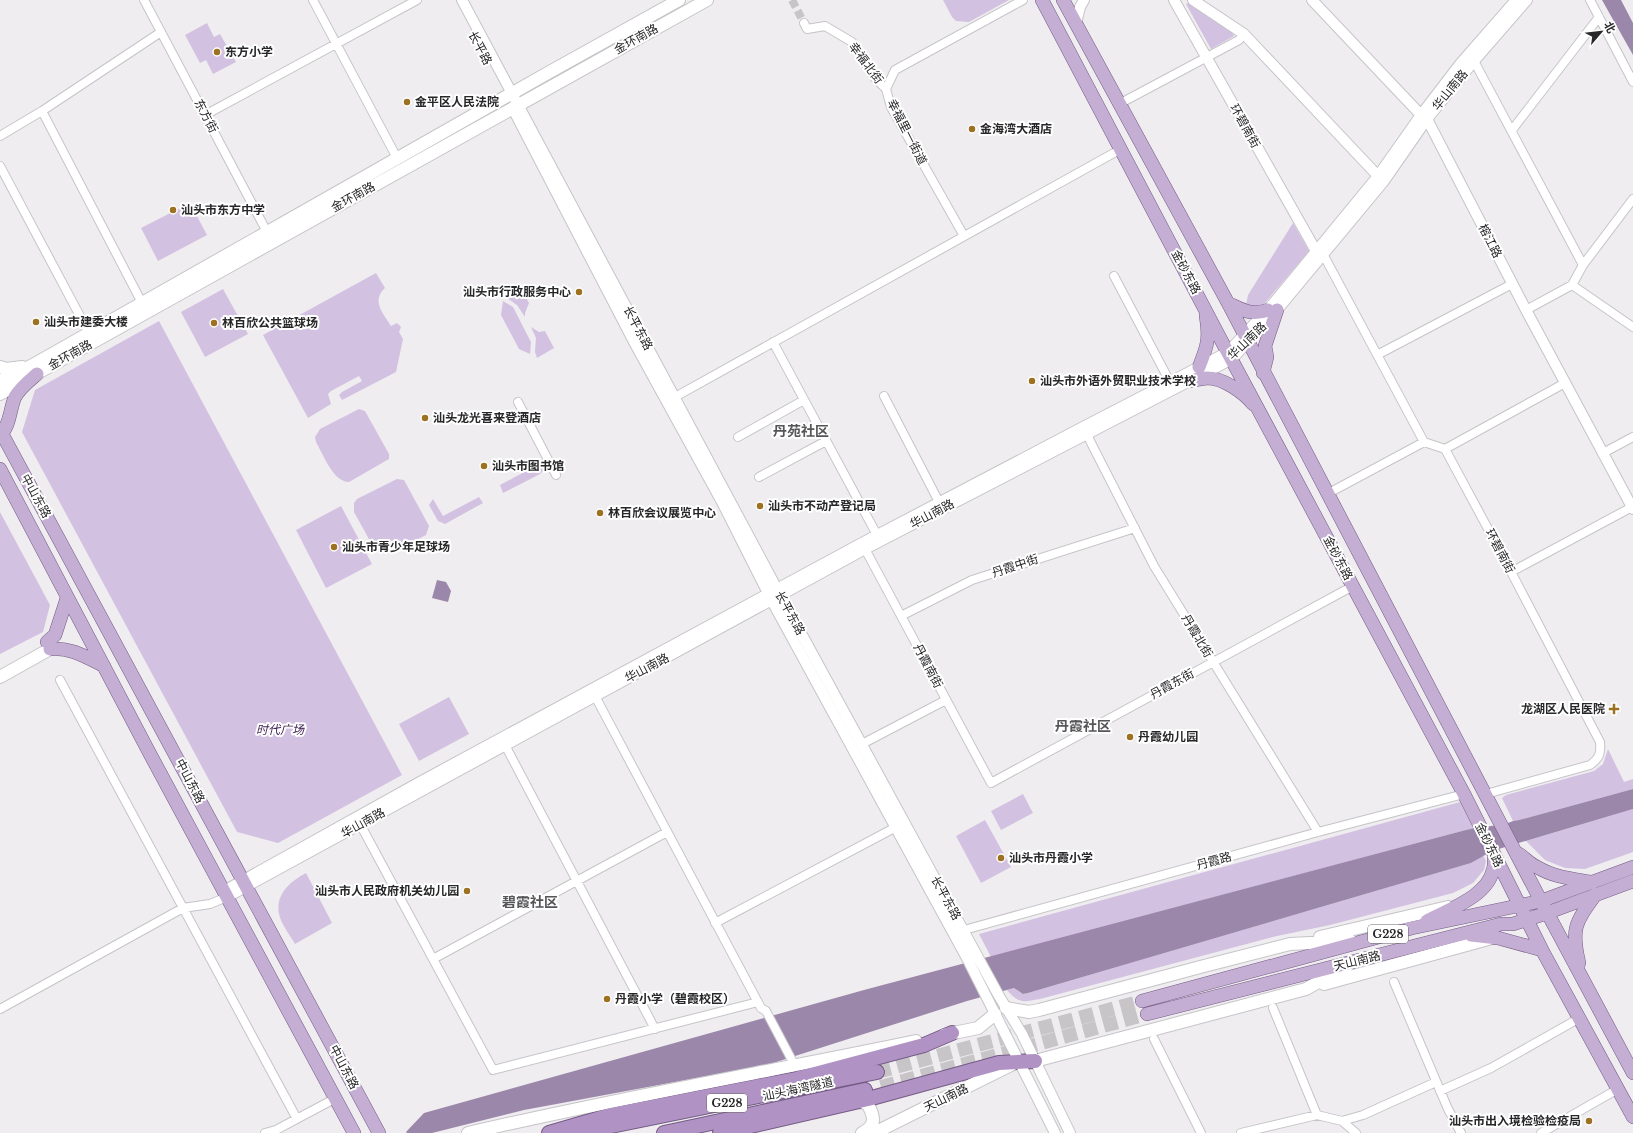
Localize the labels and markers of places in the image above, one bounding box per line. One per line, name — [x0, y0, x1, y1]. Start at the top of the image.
place label: 东方小学 — [225, 44, 273, 59]
marker: 东方小学 — [212, 47, 222, 57]
place label: 金平区人民法院 — [415, 94, 499, 109]
marker: 金平区人民法院 — [402, 97, 412, 107]
place label: 金海湾大酒店 — [980, 121, 1052, 136]
marker: 金海湾大酒店 — [967, 124, 977, 134]
place label: 汕头市东方中学 — [181, 202, 265, 217]
marker: 汕头市东方中学 — [168, 205, 178, 215]
place label: 汕头市行政服务中心 — [463, 284, 571, 299]
marker: 汕头市行政服务中心 — [574, 287, 584, 297]
place label: 汕头市建委大楼 — [44, 314, 128, 329]
place label: 林百欣公共篮球场 — [222, 315, 318, 330]
marker: 汕头市建委大楼 — [31, 317, 41, 327]
marker: 林百欣公共篮球场 — [209, 318, 219, 328]
place label: 汕头市外语外贸职业技术学校 — [1040, 373, 1196, 388]
marker: 汕头市外语外贸职业技术学校 — [1027, 376, 1037, 386]
place label: 汕头龙光喜来登酒店 — [433, 410, 541, 425]
marker: 汕头龙光喜来登酒店 — [420, 413, 430, 423]
place label: 汕头市图书馆 — [492, 458, 564, 473]
marker: 汕头市图书馆 — [479, 461, 489, 471]
place label: 汕头市不动产登记局 — [768, 498, 876, 513]
marker: 汕头市不动产登记局 — [755, 501, 765, 511]
place label: 林百欣会议展览中心 — [608, 505, 716, 520]
marker: 林百欣会议展览中心 — [595, 508, 605, 518]
place label: 汕头市青少年足球场 — [342, 539, 450, 554]
marker: 汕头市青少年足球场 — [329, 542, 339, 552]
place label: 龙湖区人民医院 — [1521, 701, 1605, 716]
marker: 龙湖区人民医院 — [1608, 703, 1620, 715]
place label: 丹霞幼儿园 — [1138, 729, 1198, 744]
marker: 丹霞幼儿园 — [1125, 732, 1135, 742]
place label: 汕头市丹霞小学 — [1009, 850, 1093, 865]
marker: 汕头市丹霞小学 — [996, 853, 1006, 863]
place label: 汕头市人民政府机关幼儿园 — [315, 883, 459, 898]
marker: 汕头市人民政府机关幼儿园 — [462, 886, 472, 896]
place label: 丹霞小学（碧霞校区） — [615, 991, 735, 1006]
marker: 丹霞小学（碧霞校区） — [602, 994, 612, 1004]
place label: 汕头市出入境检验检疫局 — [1449, 1113, 1581, 1128]
marker: 汕头市出入境检验检疫局 — [1584, 1116, 1594, 1126]

